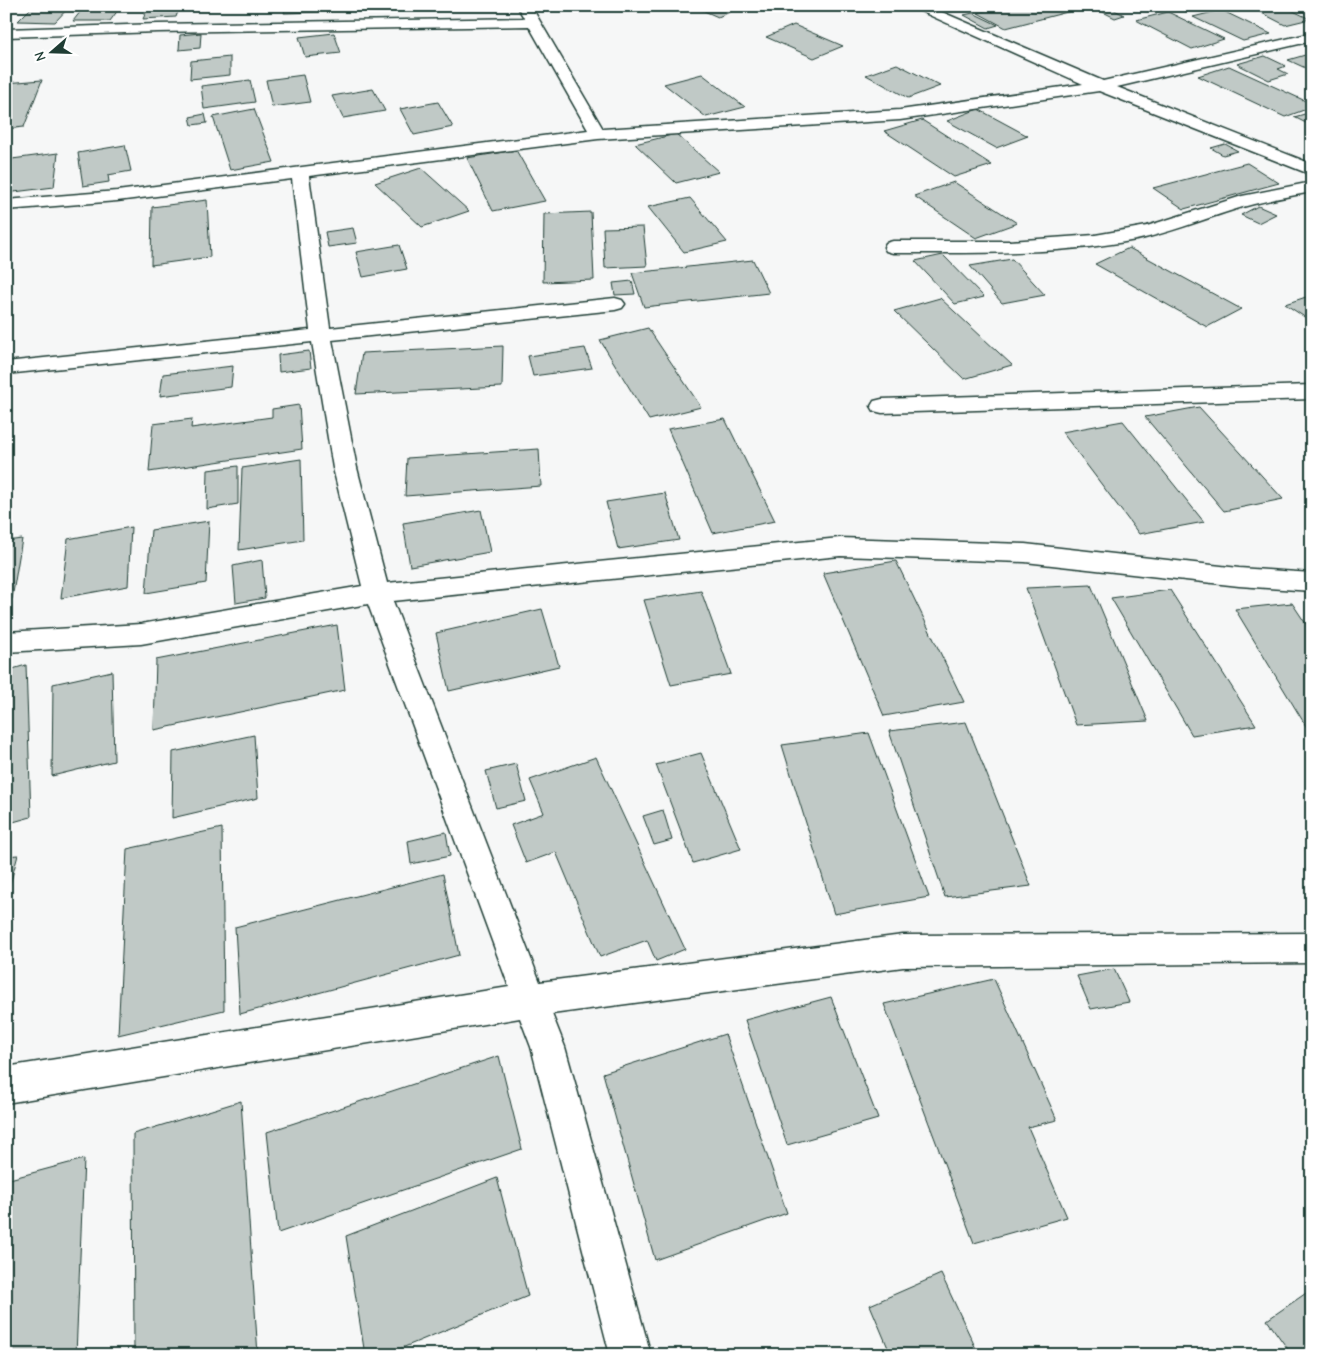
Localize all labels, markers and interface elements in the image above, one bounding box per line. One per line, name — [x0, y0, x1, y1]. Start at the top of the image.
north arrow — [28, 28, 78, 78]
text: N — [31, 49, 50, 63]

